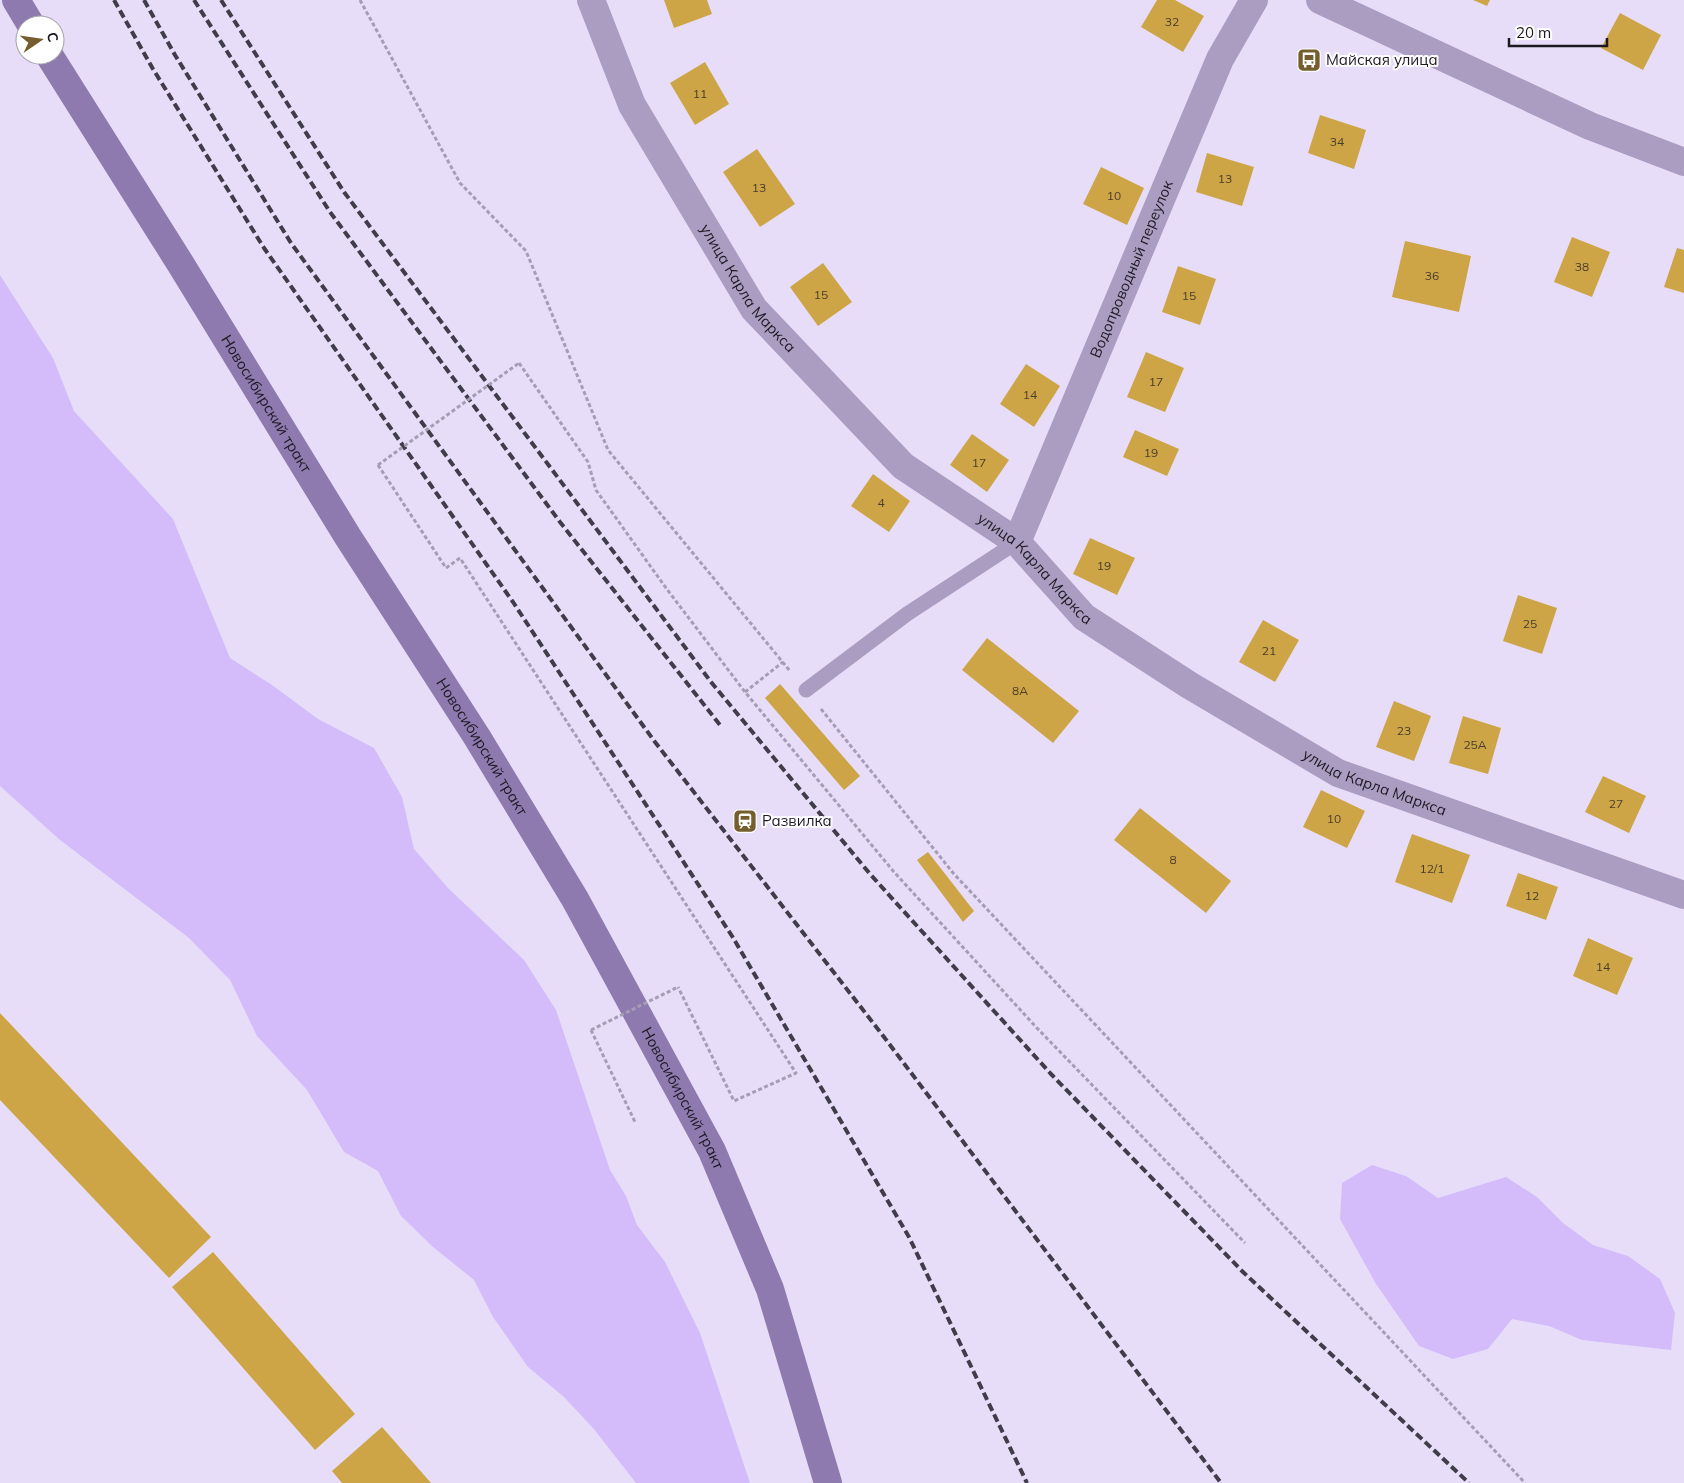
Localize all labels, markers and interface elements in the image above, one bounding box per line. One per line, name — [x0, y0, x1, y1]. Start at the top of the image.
house number: 32 — [1165, 14, 1179, 29]
north arrow — [15, 15, 65, 65]
scale bar — [1509, 15, 1606, 47]
text: 20 m — [1516, 23, 1551, 42]
text: С — [43, 30, 63, 44]
bus stop icon: Майская улица — [1296, 47, 1322, 73]
place label: Майская улица — [1326, 50, 1438, 69]
house number: 11 — [693, 86, 707, 101]
house number: 34 — [1330, 134, 1344, 149]
house number: 13 — [1218, 171, 1232, 186]
street label: Водопроводный переулок — [1086, 176, 1177, 361]
house number: 13 — [752, 180, 766, 195]
house number: 10 — [1107, 188, 1121, 203]
street label: улица Карла Маркса — [696, 220, 800, 356]
house number: 38 — [1575, 259, 1589, 274]
house number: 36 — [1425, 268, 1439, 283]
house number: 15 — [814, 287, 828, 302]
house number: 15 — [1182, 288, 1196, 303]
street label: Новосибирский тракт — [217, 331, 316, 476]
house number: 17 — [1149, 374, 1163, 389]
house number: 14 — [1023, 387, 1037, 402]
house number: 19 — [1144, 445, 1158, 460]
house number: 17 — [972, 455, 986, 470]
house number: 4 — [877, 495, 885, 510]
street label: улица Карла Маркса — [974, 508, 1096, 629]
house number: 19 — [1097, 558, 1111, 573]
house number: 25 — [1523, 616, 1537, 631]
house number: 21 — [1262, 643, 1276, 658]
street label: Новосибирский тракт — [432, 674, 532, 819]
house number: 8А — [1012, 683, 1028, 698]
house number: 23 — [1397, 723, 1411, 738]
house number: 25А — [1463, 737, 1487, 752]
street label: улица Карла Маркса — [1300, 744, 1449, 819]
house number: 27 — [1609, 796, 1623, 811]
station icon: Развилка — [732, 808, 758, 834]
place label: Развилка — [762, 811, 832, 830]
house number: 10 — [1327, 811, 1341, 826]
house number: 8 — [1169, 852, 1177, 867]
house number: 12/1 — [1419, 861, 1445, 876]
house number: 12 — [1525, 888, 1539, 903]
house number: 14 — [1596, 959, 1610, 974]
street label: Новосибирский тракт — [637, 1024, 729, 1172]

